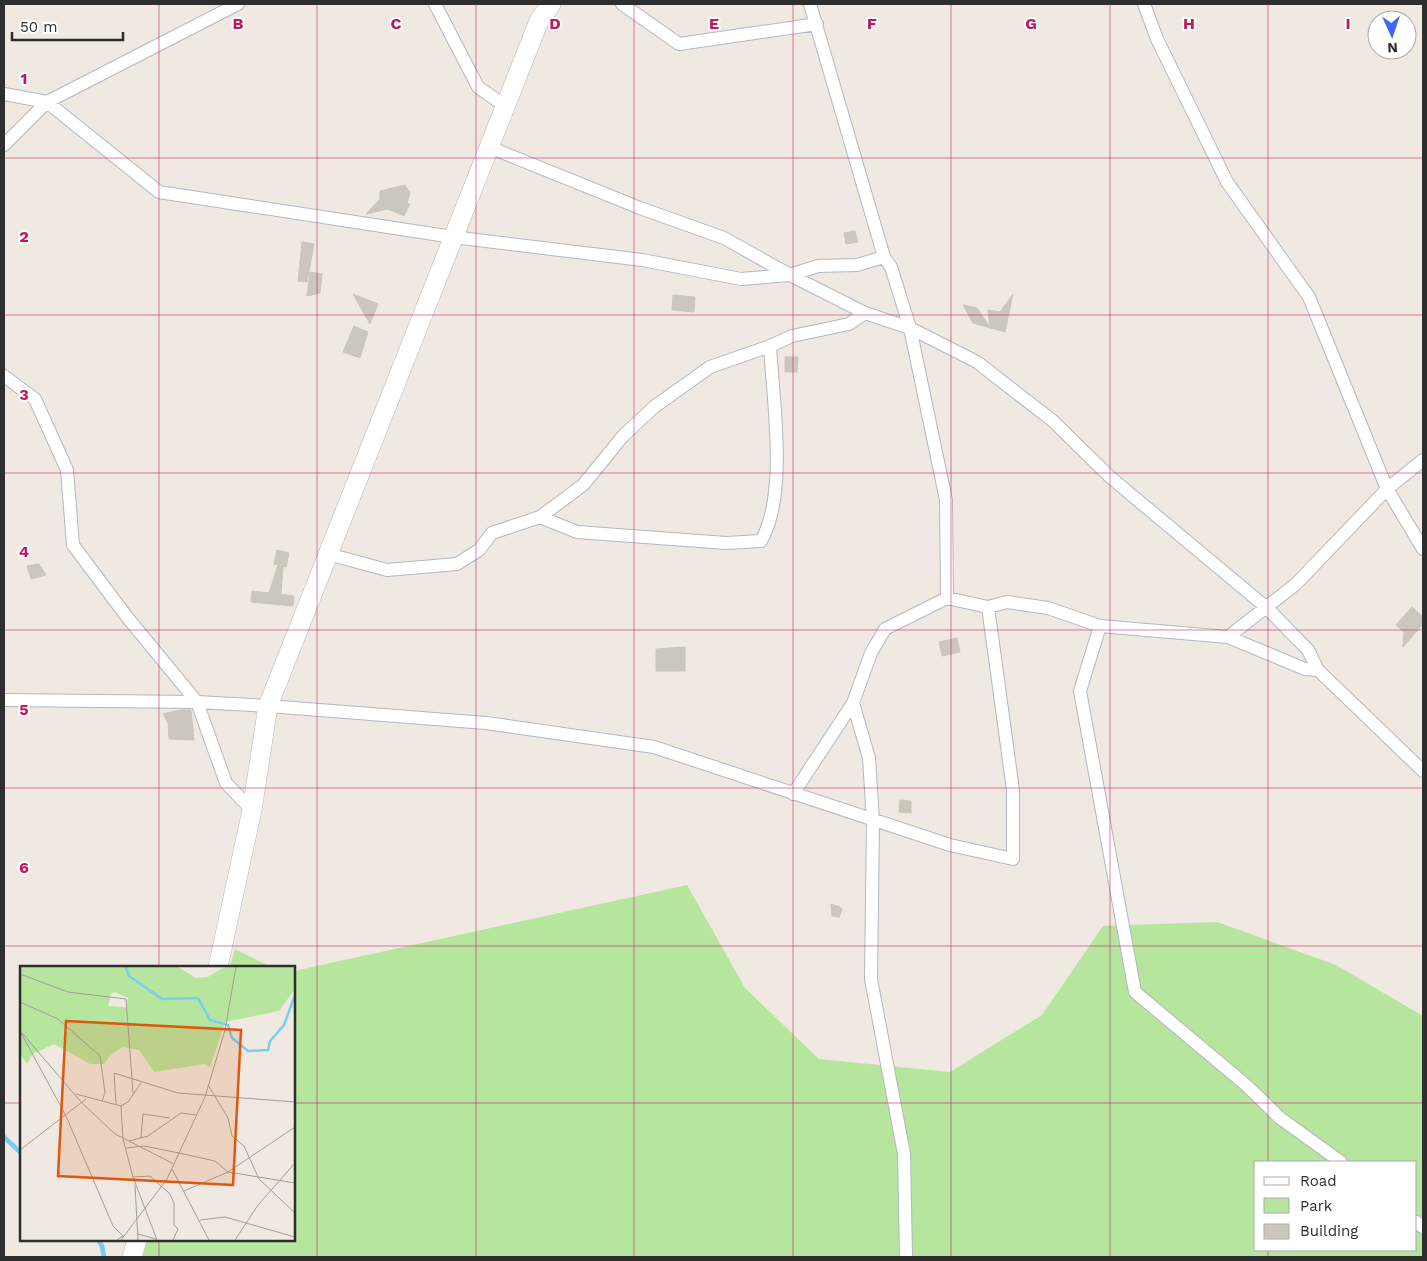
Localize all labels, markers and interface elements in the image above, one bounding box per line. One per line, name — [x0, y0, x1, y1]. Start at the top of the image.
scale bar — [12, 10, 124, 42]
north arrow — [1367, 10, 1417, 60]
text: B — [233, 14, 244, 33]
text: C — [391, 14, 402, 33]
text: D — [549, 14, 561, 33]
text: E — [709, 14, 719, 33]
text: F — [867, 14, 877, 33]
text: G — [1025, 14, 1037, 33]
text: H — [1183, 14, 1195, 33]
text: I — [1345, 14, 1351, 33]
text: 50 m — [20, 18, 57, 36]
text: N — [1387, 40, 1398, 56]
text: 1 — [21, 69, 27, 88]
text: 2 — [19, 227, 29, 246]
text: 3 — [19, 385, 29, 404]
text: 4 — [19, 542, 29, 561]
text: 5 — [19, 700, 29, 719]
text: 6 — [19, 858, 29, 877]
inset map — [20, 966, 295, 1241]
legend — [1254, 1161, 1417, 1251]
text: Road — [1300, 1172, 1337, 1190]
text: Park — [1300, 1197, 1333, 1215]
text: Building — [1300, 1222, 1358, 1240]

